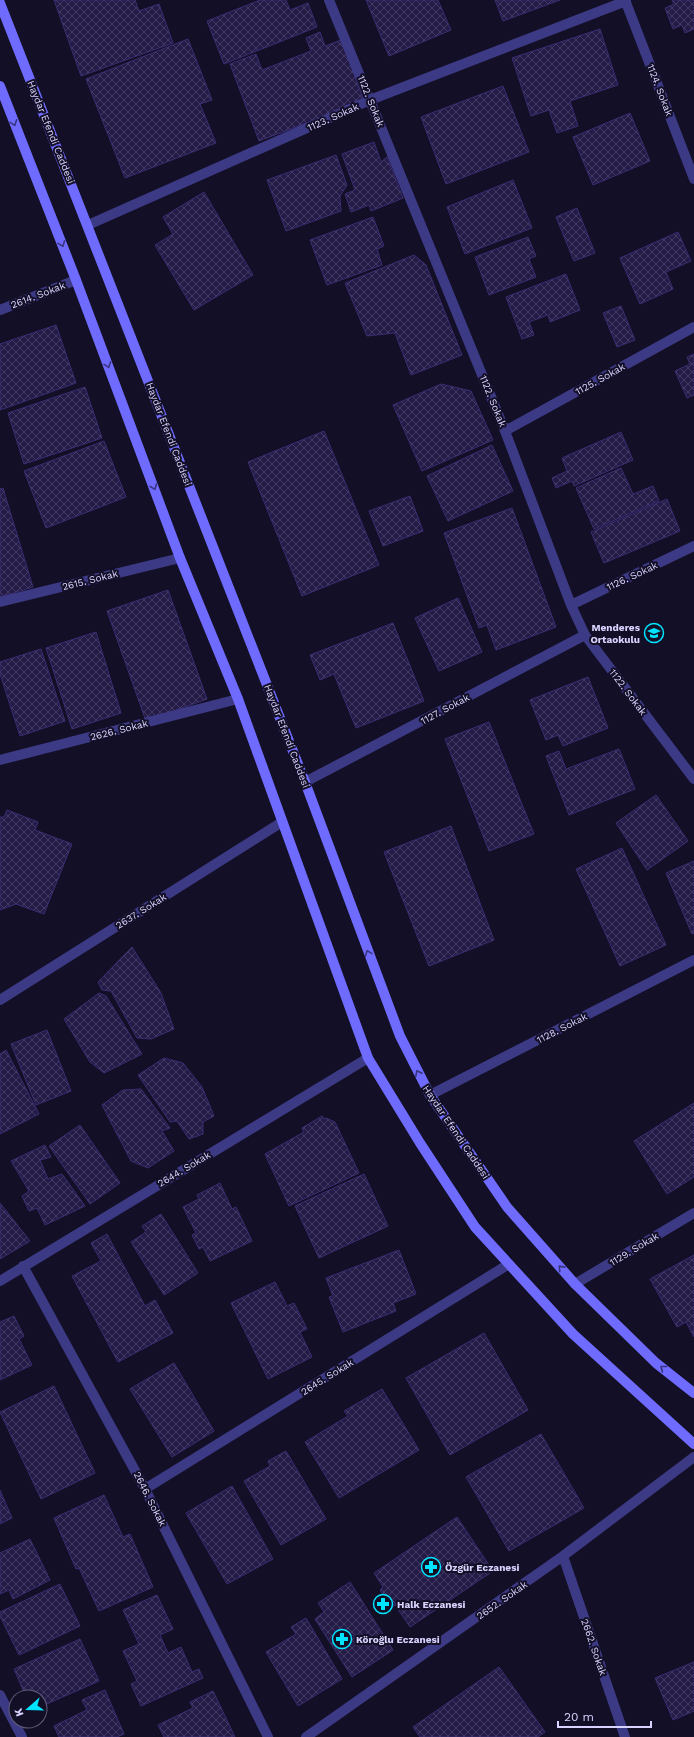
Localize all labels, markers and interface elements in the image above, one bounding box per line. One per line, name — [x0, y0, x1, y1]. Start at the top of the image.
street label: 1124. Sokak — [645, 62, 675, 118]
street label: 1122. Sokak — [356, 74, 386, 129]
street label: Haydar Efendi Caddesi — [25, 79, 77, 185]
street label: 1123. Sokak — [306, 101, 361, 133]
one-way arrow — [10, 119, 18, 126]
one-way arrow — [57, 240, 65, 247]
street label: 2614. Sokak — [9, 280, 67, 310]
street label: 1125. Sokak — [573, 361, 627, 397]
one-way arrow — [103, 362, 111, 369]
street label: 1122. Sokak — [478, 374, 508, 429]
street label: Haydar Efendi Caddesi — [144, 381, 194, 487]
one-way arrow — [149, 483, 157, 490]
street label: 1126. Sokak — [605, 559, 660, 593]
street label: 2615. Sokak — [61, 568, 119, 592]
place label: Menderes Ortaokulu — [590, 622, 641, 645]
school or university icon: Menderes Ortaokulu — [643, 622, 665, 644]
street label: 1122. Sokak — [607, 667, 649, 717]
street label: Haydar Efendi Caddesi — [262, 683, 312, 789]
street label: 1127. Sokak — [419, 691, 471, 726]
street label: 2626. Sokak — [89, 717, 149, 742]
street label: 2637. Sokak — [114, 891, 169, 931]
one-way arrow — [365, 950, 373, 957]
street label: 1128. Sokak — [535, 1010, 589, 1045]
one-way arrow — [415, 1070, 423, 1077]
street label: Haydar Efendi Caddesi — [421, 1083, 491, 1181]
street label: 2644. Sokak — [156, 1149, 213, 1189]
street label: 1129. Sokak — [608, 1230, 661, 1268]
one-way arrow — [558, 1265, 565, 1273]
street label: 2645. Sokak — [299, 1356, 355, 1397]
one-way arrow — [661, 1366, 668, 1373]
street label: 2646. Sokak — [132, 1470, 169, 1528]
pharmacy icon: Özgür Eczanesi — [420, 1556, 442, 1578]
place label: Özgür Eczanesi — [445, 1562, 519, 1573]
street label: 2652. Sokak — [475, 1578, 530, 1621]
pharmacy icon: Halk Eczanesi — [372, 1593, 394, 1615]
place label: Halk Eczanesi — [397, 1599, 466, 1610]
street label: 2662. Sokak — [579, 1617, 609, 1677]
pharmacy icon: Köroğlu Eczanesi — [331, 1628, 353, 1650]
place label: Köroğlu Eczanesi — [356, 1634, 440, 1645]
north arrow — [8, 1689, 48, 1729]
scale bar — [558, 1703, 651, 1729]
text: K — [12, 1706, 26, 1718]
text: 20 m — [564, 1710, 594, 1724]

